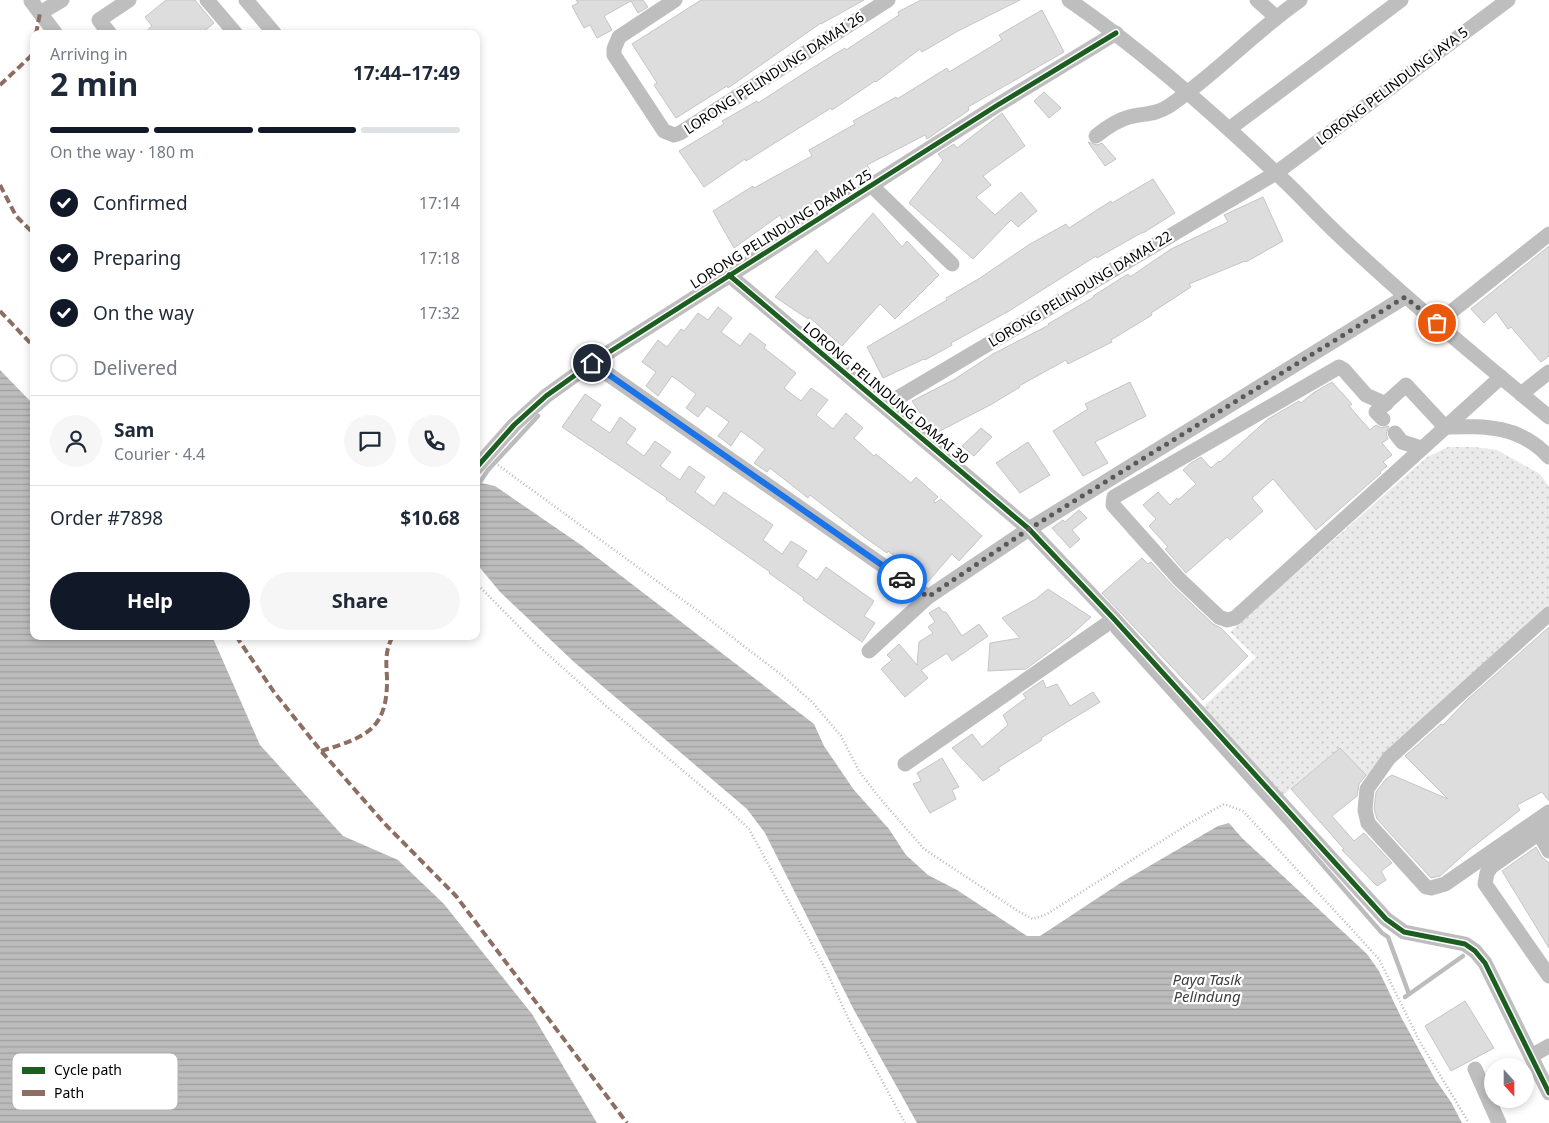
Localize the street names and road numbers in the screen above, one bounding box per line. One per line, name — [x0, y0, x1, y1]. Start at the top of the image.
street label: LORONG PELINDUNG DAMAI 26 — [680, 7, 867, 138]
street label: LORONG PELINDUNG JAYA 5 — [1312, 22, 1472, 149]
street label: LORONG PELINDUNG DAMAI 25 — [686, 165, 875, 293]
street label: LORONG PELINDUNG DAMAI 22 — [984, 226, 1175, 351]
street label: LORONG PELINDUNG DAMAI 30 — [799, 318, 973, 468]

